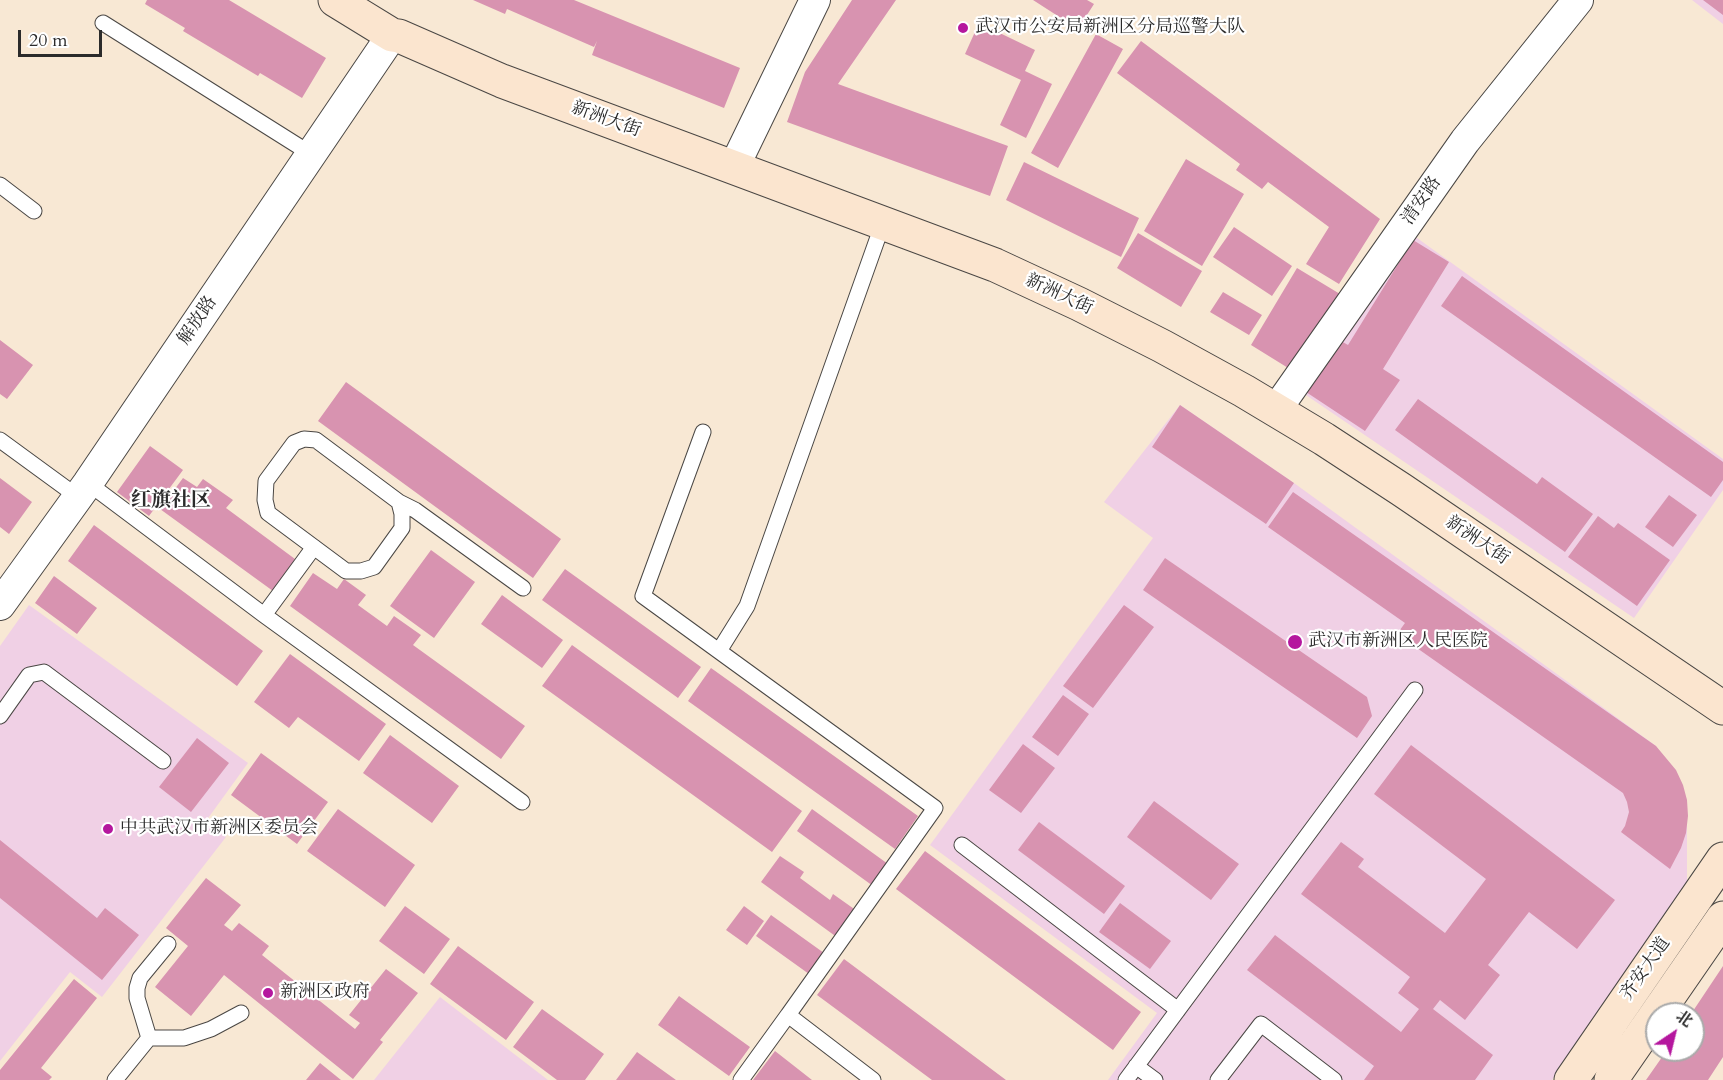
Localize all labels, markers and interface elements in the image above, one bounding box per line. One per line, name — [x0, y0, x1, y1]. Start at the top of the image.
place label: 武汉市公安局新洲区分局巡警大队 — [975, 17, 1245, 39]
scale bar — [21, 18, 105, 56]
marker: 武汉市公安局新洲区分局巡警大队 — [956, 21, 970, 35]
text: 20 m — [29, 28, 68, 53]
street label: 新洲大街 — [568, 98, 644, 142]
street label: 清安路 — [1398, 173, 1446, 229]
street label: 新洲大街 — [1022, 270, 1096, 320]
street label: 解放路 — [174, 293, 222, 349]
district label: 红旗社区 — [131, 489, 211, 513]
street label: 新洲大街 — [1441, 512, 1513, 570]
place label: 武汉市新洲区人民医院 — [1308, 631, 1488, 653]
marker: 武汉市新洲区人民医院 — [1286, 633, 1304, 651]
place label: 中共武汉市新洲区委员会 — [120, 818, 318, 840]
marker: 中共武汉市新洲区委员会 — [101, 822, 115, 836]
street label: 齐安大道 — [1617, 933, 1675, 1005]
place label: 新洲区政府 — [280, 982, 370, 1004]
marker: 新洲区政府 — [261, 986, 275, 1000]
north arrow — [1645, 1002, 1705, 1062]
text: 北 — [1671, 1005, 1697, 1032]

